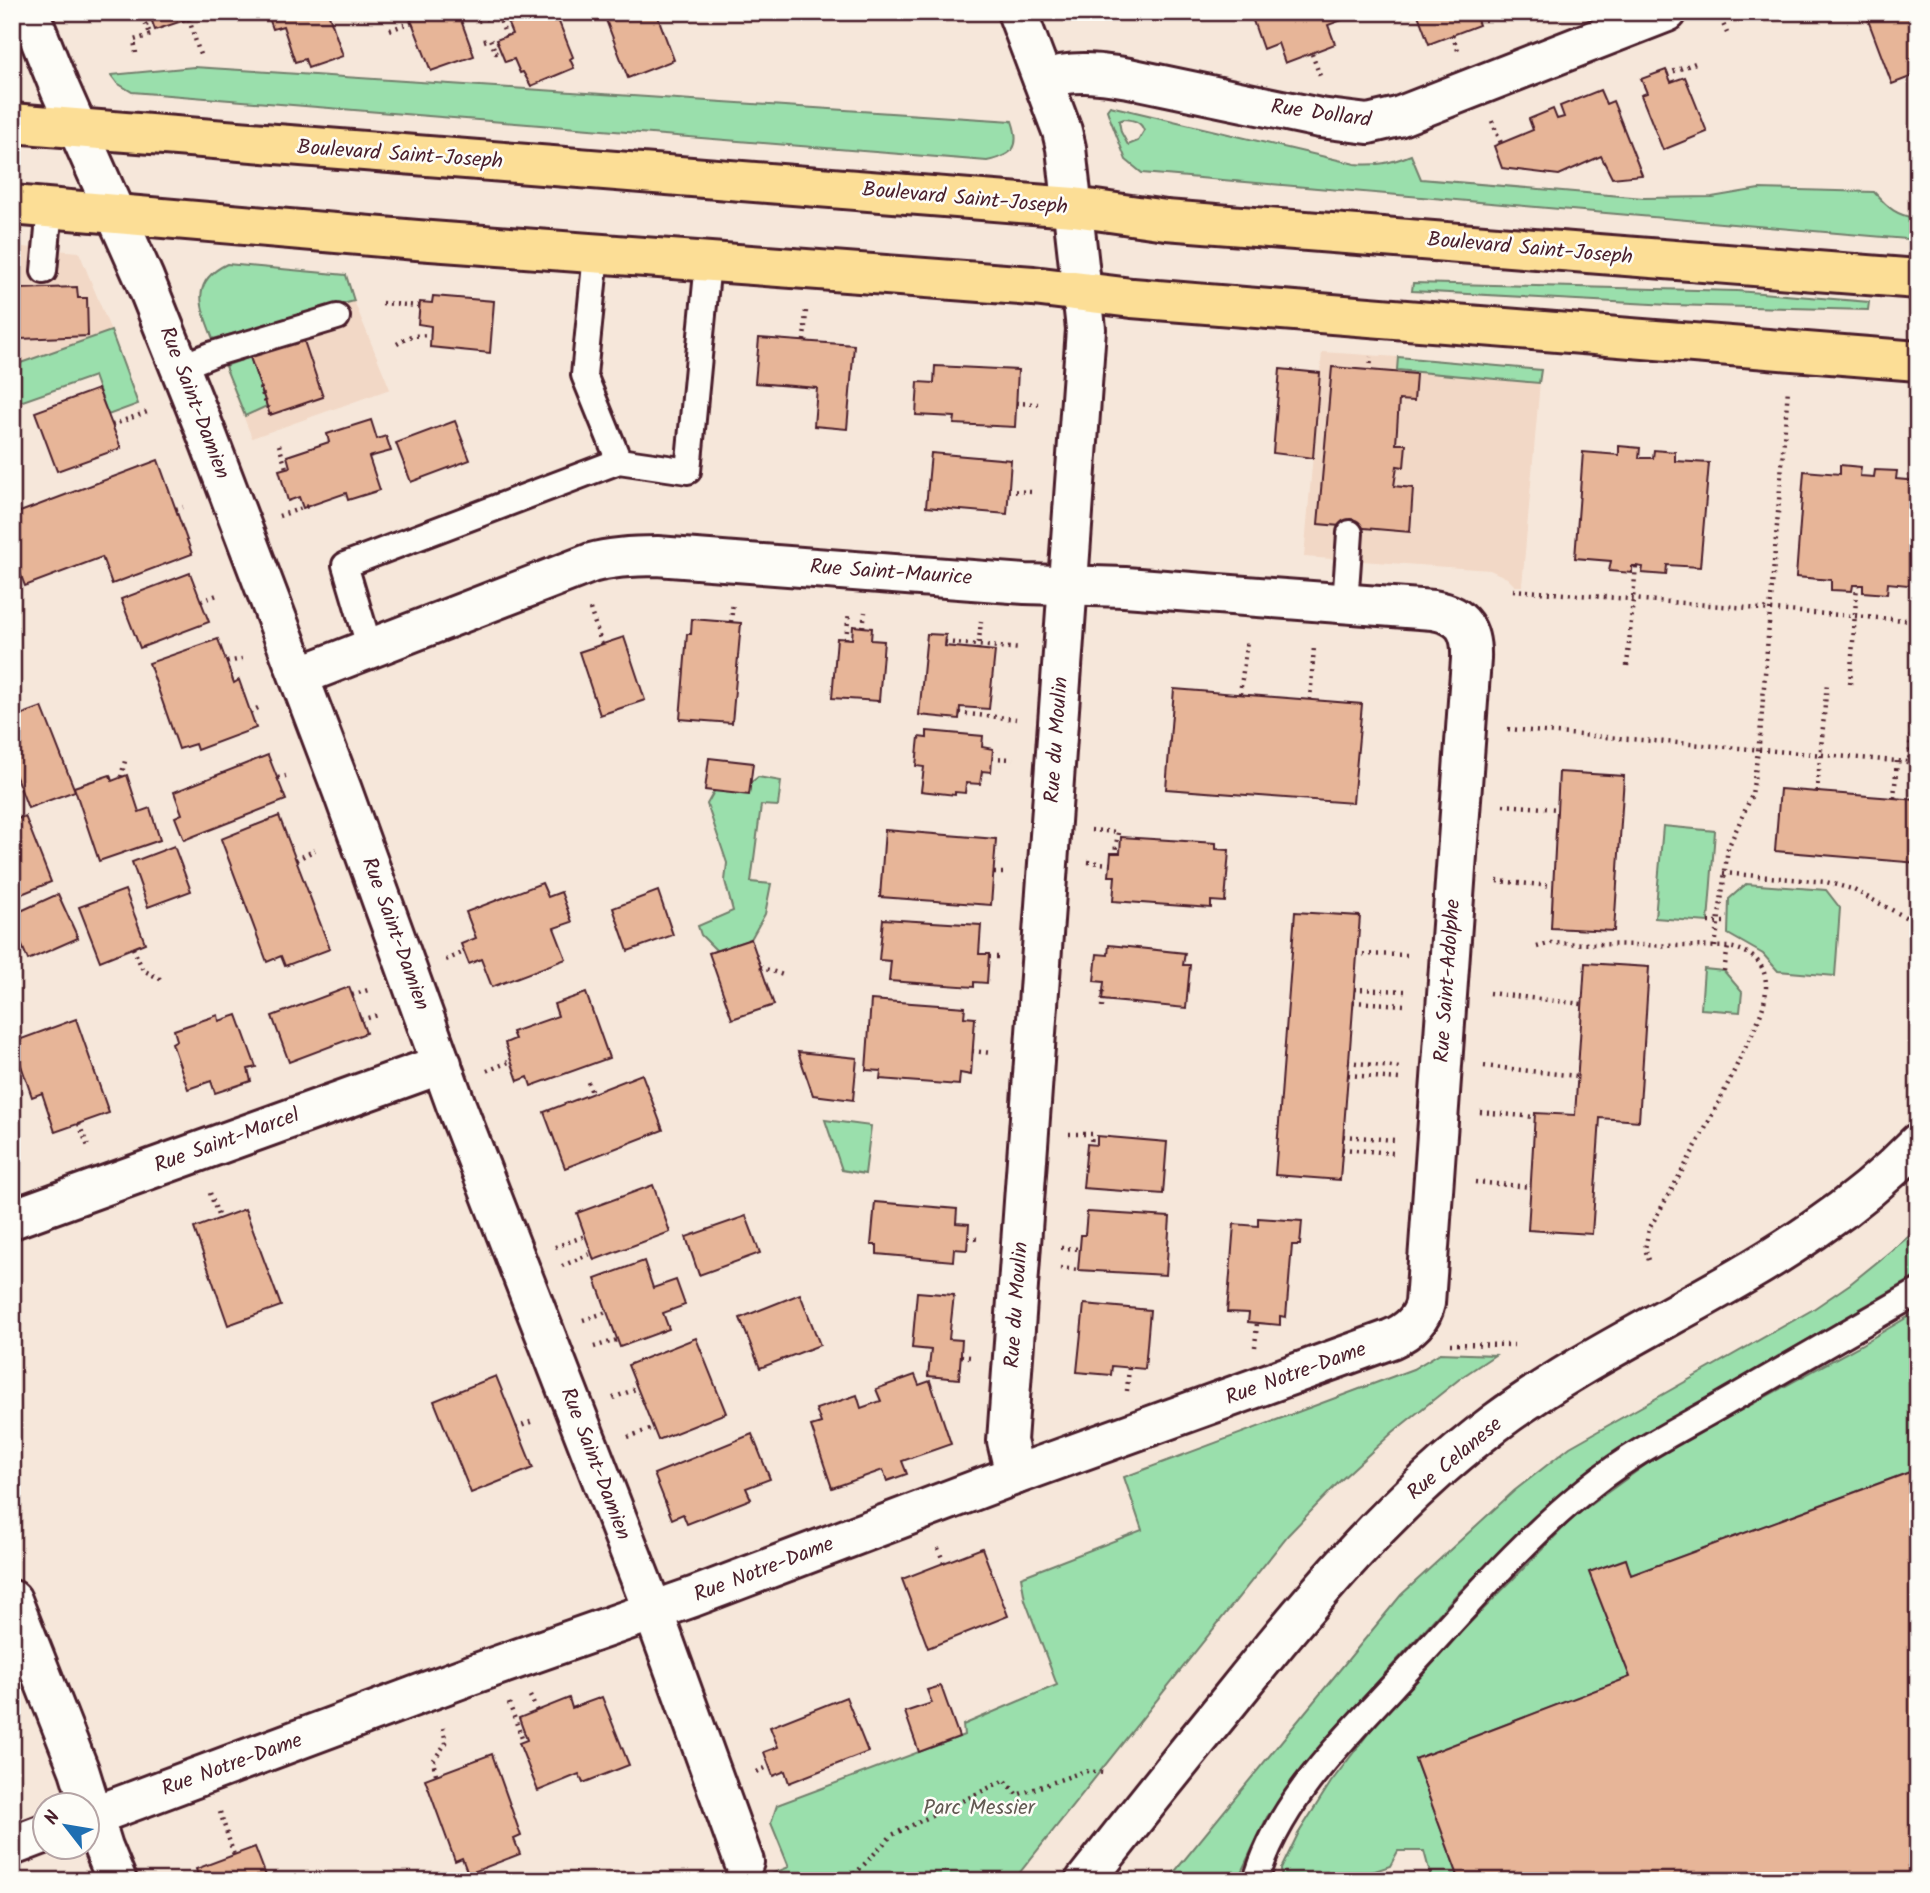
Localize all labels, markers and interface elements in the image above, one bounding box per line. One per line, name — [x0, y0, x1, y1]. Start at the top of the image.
street label: Rue Dollard — [1269, 91, 1374, 137]
street label: Boulevard Saint-Joseph — [296, 131, 504, 179]
street label: Boulevard Saint-Joseph — [861, 174, 1069, 224]
street label: Boulevard Saint-Joseph — [1426, 224, 1634, 274]
street label: Rue Saint-Damien — [150, 322, 238, 484]
street label: Rue Saint-Maurice — [809, 551, 974, 595]
street label: Rue du Moulin — [1036, 676, 1078, 804]
street label: Rue Saint-Damien — [352, 853, 438, 1015]
street label: Rue Saint-Adolphe — [1426, 898, 1470, 1064]
street label: Rue Saint-Marcel — [150, 1099, 304, 1183]
street label: Rue du Moulin — [996, 1241, 1038, 1369]
street label: Rue Notre-Dame — [1221, 1333, 1372, 1415]
street label: Rue Saint-Damien — [551, 1383, 639, 1545]
street label: Rue Celanese — [1400, 1409, 1511, 1509]
street label: Rue Notre-Dame — [689, 1528, 839, 1612]
street label: Rue Notre-Dame — [157, 1724, 308, 1806]
north arrow — [32, 1792, 102, 1862]
park label: Parc Messier — [923, 1792, 1036, 1825]
text: N — [37, 1805, 69, 1831]

